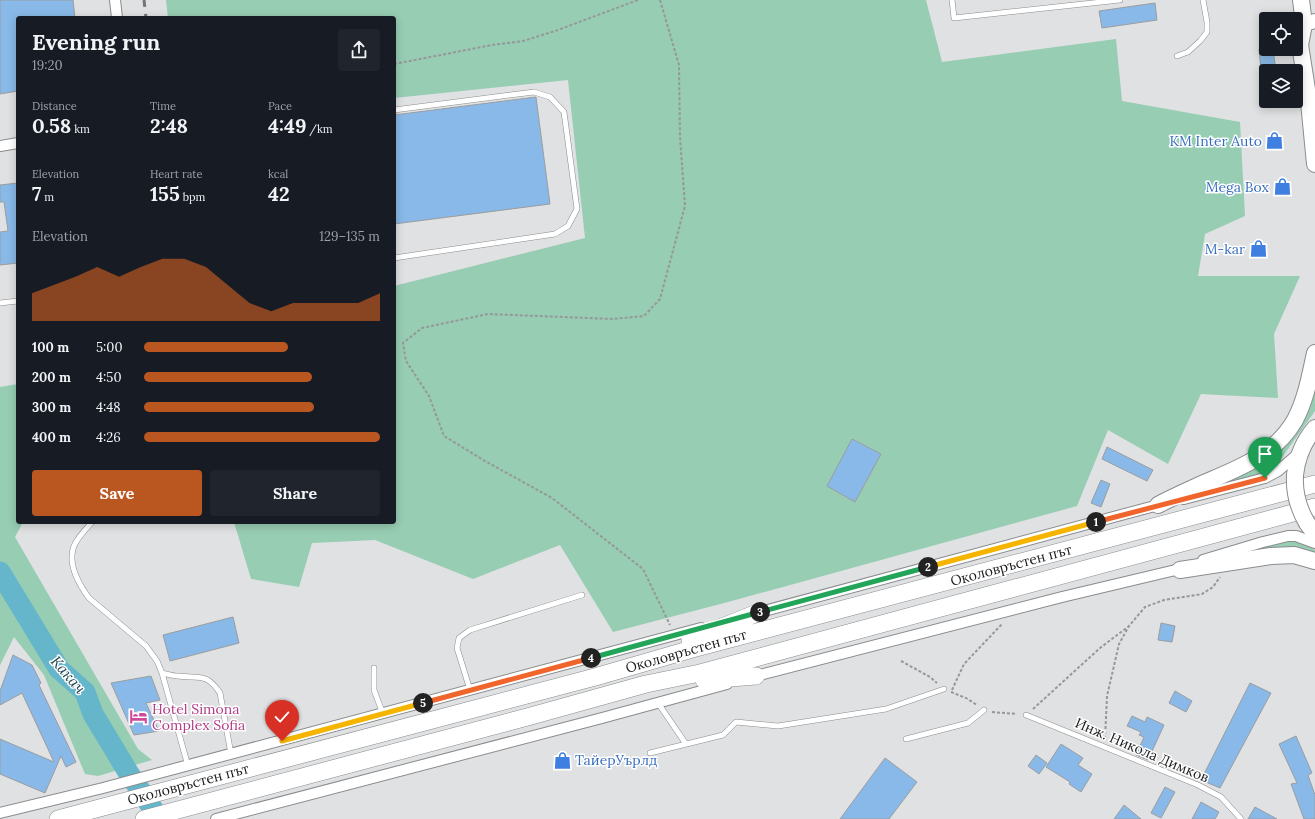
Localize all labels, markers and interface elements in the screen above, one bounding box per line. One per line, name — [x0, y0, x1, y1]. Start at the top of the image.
map controls — [1259, 12, 1303, 108]
button: locate — [1259, 12, 1303, 56]
text: Evening run — [32, 28, 160, 56]
button: share — [338, 29, 380, 71]
text: 19:20 — [32, 57, 63, 74]
button: layers — [1259, 64, 1303, 108]
text: Distance — [32, 99, 77, 113]
text: Time — [150, 99, 176, 113]
text: Pace — [268, 99, 292, 113]
text: 0.58 — [32, 113, 71, 138]
text: 2:48 — [150, 113, 188, 138]
text: 4:49 — [268, 113, 306, 138]
text: km — [71, 122, 90, 136]
text: /km — [306, 122, 333, 136]
shop icon: KM Inter Auto — [1265, 131, 1285, 151]
place label: KM Inter Auto — [1169, 132, 1262, 150]
text: Elevation — [32, 167, 79, 181]
text: Heart rate — [150, 167, 202, 181]
text: kcal — [268, 167, 288, 181]
shop icon: Mega Box — [1272, 177, 1292, 197]
place label: Mega Box — [1206, 178, 1270, 196]
text: 7 — [32, 181, 41, 206]
text: 155 — [150, 181, 180, 206]
text: 42 — [268, 181, 290, 206]
text: m — [41, 190, 54, 204]
text: bpm — [180, 190, 205, 204]
text: Elevation — [32, 228, 88, 245]
text: 129–135 m — [319, 228, 380, 245]
shop icon: M-kar — [1248, 239, 1268, 259]
place label: M-kar — [1205, 240, 1245, 258]
text: 100 m — [32, 339, 69, 356]
text: 5:00 — [96, 339, 122, 356]
text: 200 m — [32, 369, 71, 386]
text: 4:50 — [96, 369, 121, 386]
text: 300 m — [32, 399, 71, 416]
text: 4:48 — [96, 399, 121, 416]
text: 400 m — [32, 429, 71, 446]
text: 4:26 — [96, 429, 121, 446]
pin — [1248, 437, 1282, 478]
icon: arrive — [1254, 443, 1276, 465]
button: Save — [32, 470, 202, 516]
button: Share — [210, 470, 380, 516]
pin: 1 — [1086, 512, 1106, 532]
text: 1 — [1094, 515, 1098, 529]
street label: Околовръстен път — [948, 540, 1074, 590]
pin: 2 — [918, 557, 938, 577]
text: 2 — [925, 560, 931, 574]
pin: 3 — [750, 602, 770, 622]
text: 3 — [757, 605, 763, 619]
street label: Околовръстен път — [623, 625, 749, 677]
pin: 4 — [581, 648, 601, 668]
text: 4 — [588, 651, 594, 665]
water label: Какач — [47, 652, 90, 698]
pin: 5 — [413, 693, 433, 713]
text: 5 — [420, 696, 426, 710]
place label: Hotel Simona Complex Sofia — [152, 700, 245, 734]
pin — [265, 700, 299, 741]
icon: check — [271, 706, 293, 728]
hotel icon: Hotel Simona Complex Sofia — [129, 707, 149, 727]
street label: Инж. Никола Димков — [1072, 714, 1212, 786]
shop icon: ТайерУърлд — [552, 750, 572, 770]
place label: ТайерУърлд — [575, 751, 657, 769]
street label: Околовръстен път — [125, 759, 251, 809]

